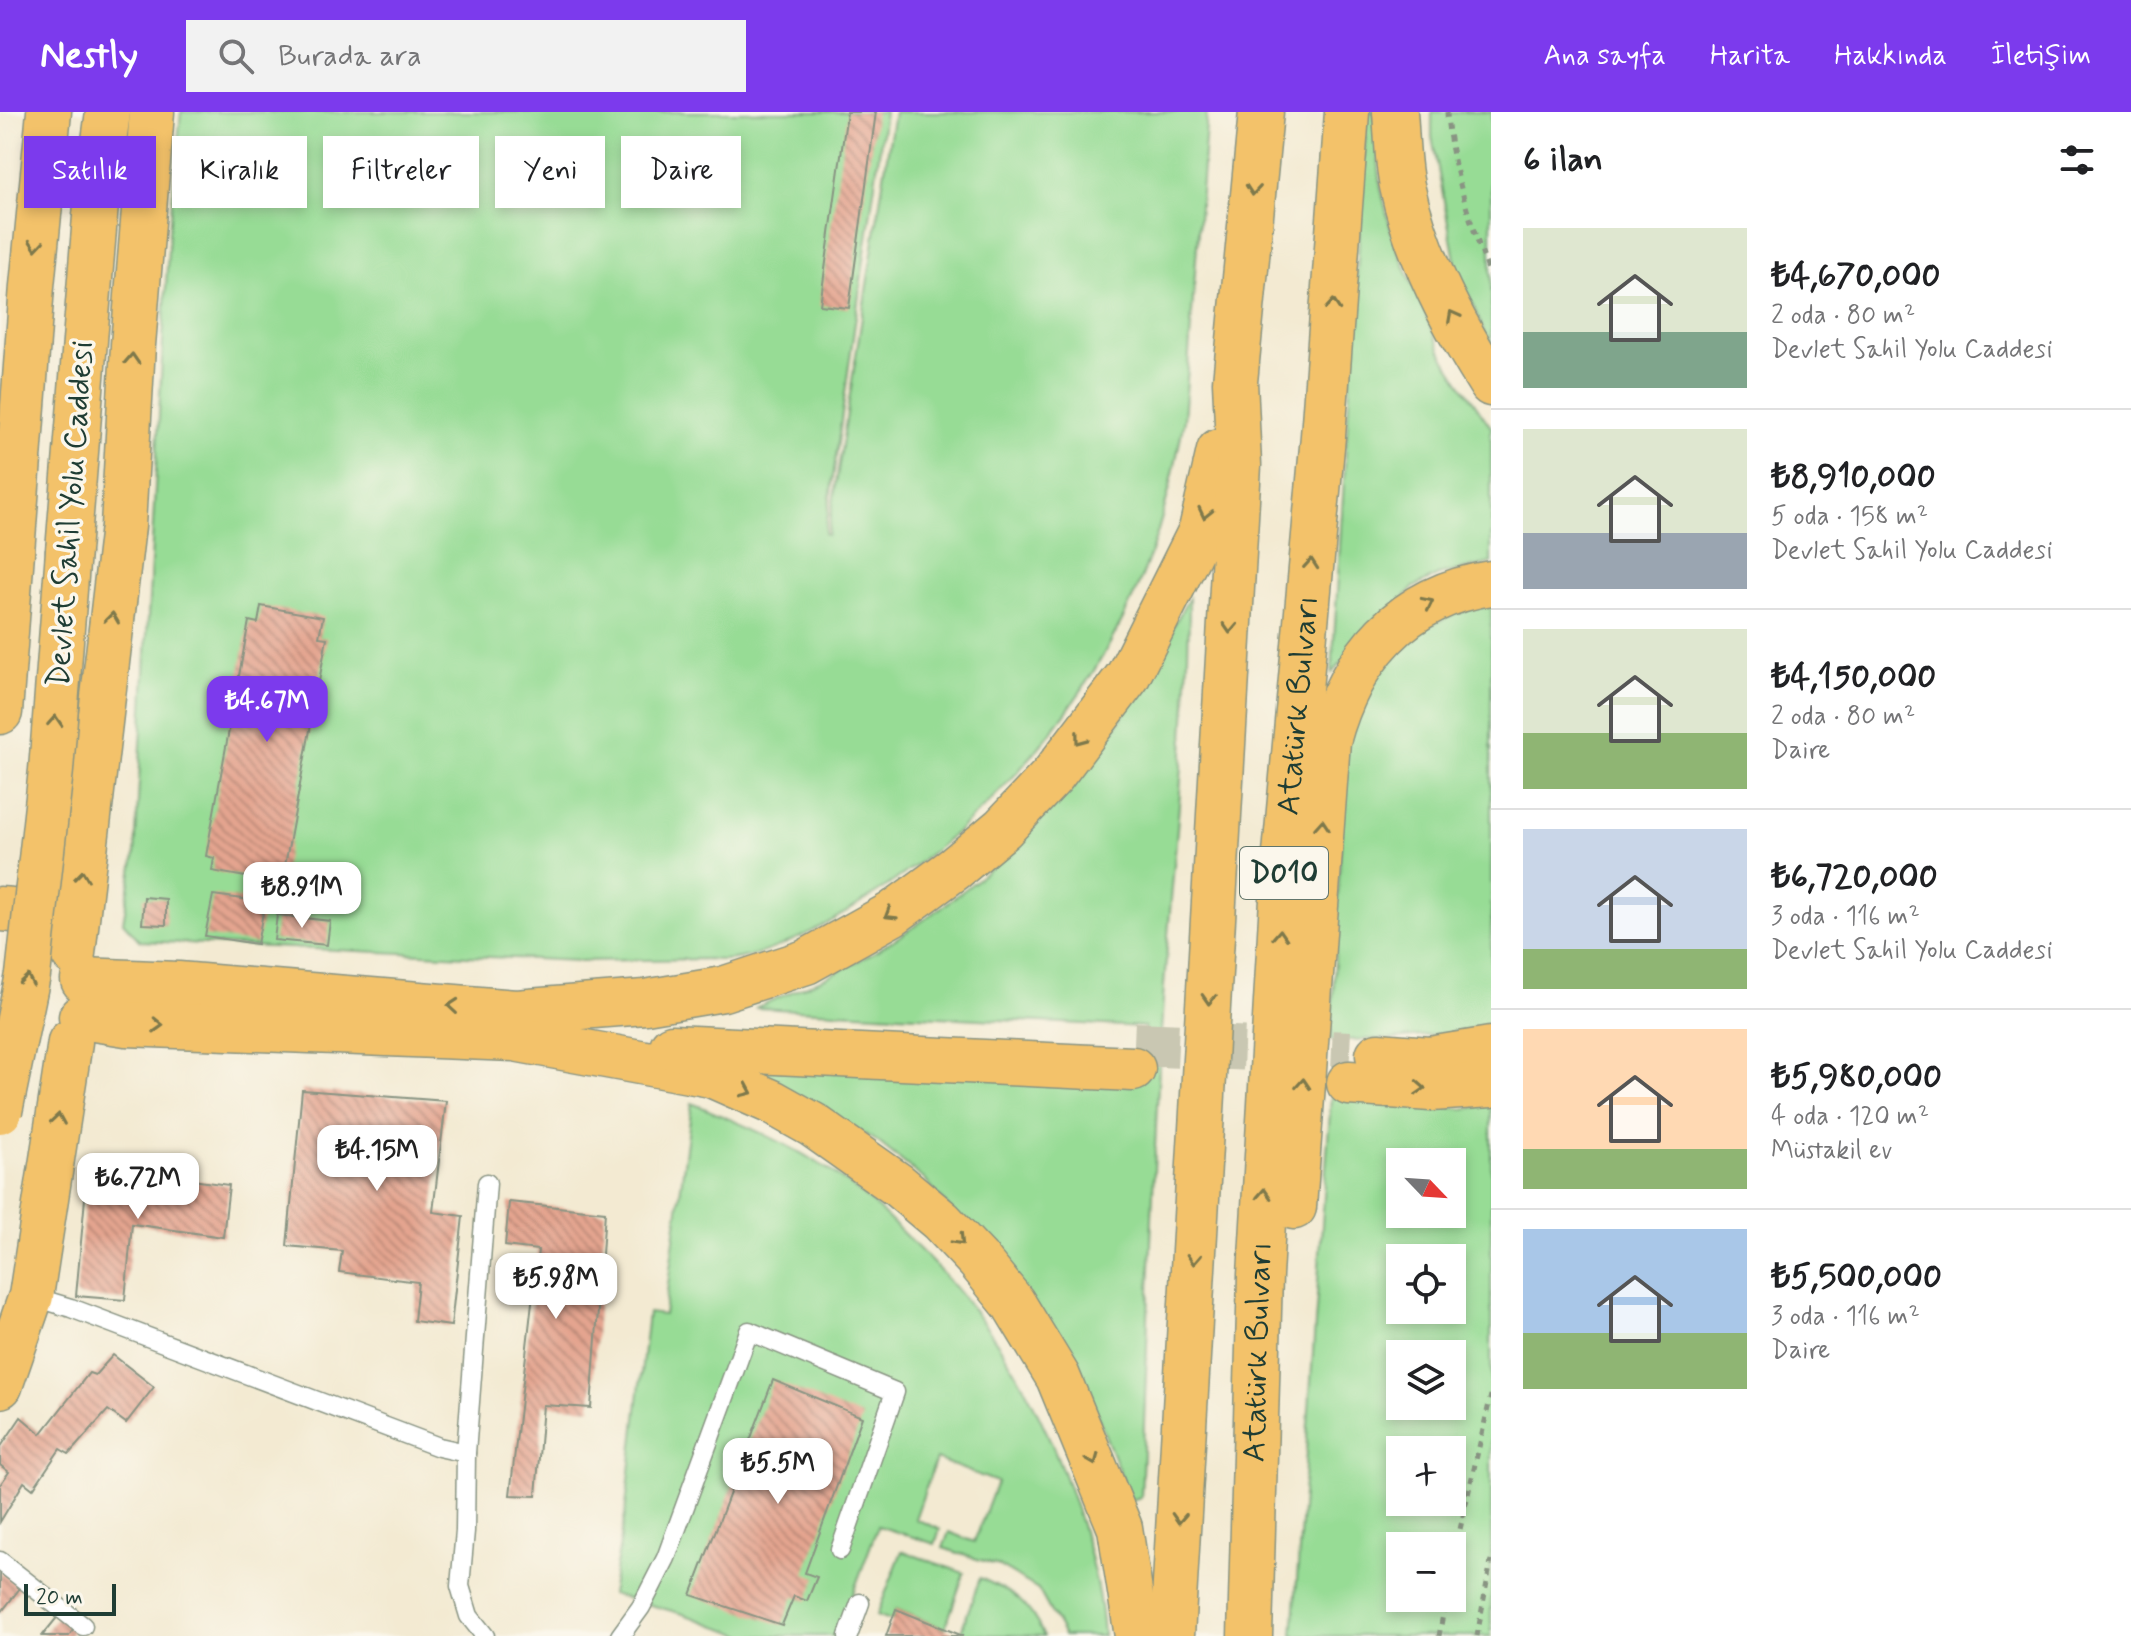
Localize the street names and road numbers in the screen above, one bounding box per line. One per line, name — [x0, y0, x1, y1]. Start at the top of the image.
street label: Devlet Sahil Yolu Caddesi — [38, 340, 104, 688]
street label: Atatürk Bulvarı — [1268, 594, 1329, 817]
road number: D010 — [1240, 847, 1328, 899]
street label: Atatürk Bulvarı — [1234, 1241, 1283, 1463]

